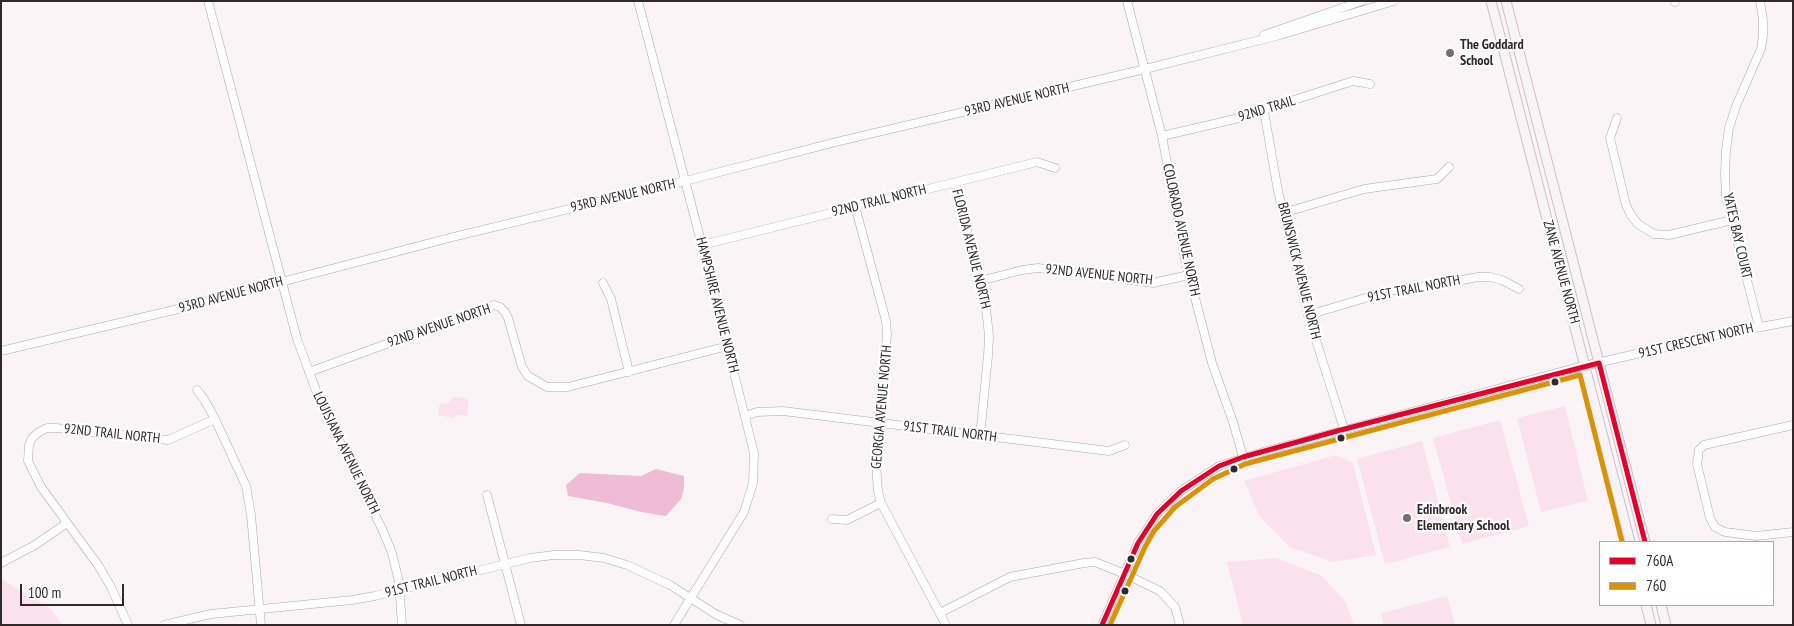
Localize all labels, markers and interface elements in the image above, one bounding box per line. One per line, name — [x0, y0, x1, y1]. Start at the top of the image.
place label: The Goddard School — [1460, 37, 1524, 70]
marker: The Goddard School — [1444, 47, 1456, 59]
street label: 93RD AVENUE NORTH — [963, 80, 1071, 120]
street label: 92ND TRAIL — [1236, 92, 1298, 126]
street label: COLORADO AVENUE NORTH — [1159, 162, 1203, 298]
street label: 93RD AVENUE NORTH — [569, 176, 677, 216]
street label: 92ND TRAIL NORTH — [830, 181, 928, 221]
street label: FLORIDA AVENUE NORTH — [948, 188, 994, 310]
street label: YATES BAY COURT — [1719, 191, 1755, 281]
street label: BRUNSWICK AVENUE NORTH — [1274, 201, 1324, 341]
street label: ZANE AVENUE NORTH — [1539, 218, 1583, 326]
street label: HAMPSHIRE AVENUE NORTH — [692, 235, 742, 375]
street label: 92ND AVENUE NORTH — [1044, 261, 1154, 289]
street label: 91ST TRAIL NORTH — [1366, 272, 1462, 306]
street label: 93RD AVENUE NORTH — [177, 273, 285, 317]
street label: 92ND AVENUE NORTH — [385, 301, 493, 351]
street label: 91ST CRESCENT NORTH — [1637, 320, 1755, 362]
street label: GEORGIA AVENUE NORTH — [868, 344, 896, 470]
unlabelled marker — [1550, 377, 1560, 387]
street label: LOUISIANA AVENUE NORTH — [309, 389, 383, 517]
street label: 91ST TRAIL NORTH — [902, 418, 998, 446]
street label: 92ND TRAIL NORTH — [63, 421, 161, 447]
unlabelled marker — [1336, 433, 1346, 443]
unlabelled marker — [1229, 464, 1239, 474]
place label: Edinbrook Elementary School — [1417, 502, 1510, 534]
marker: Edinbrook Elementary School — [1401, 512, 1413, 524]
legend — [1599, 541, 1774, 606]
text: 760A — [1646, 551, 1673, 570]
unlabelled marker — [1126, 554, 1136, 564]
street label: 91ST TRAIL NORTH — [383, 562, 479, 602]
scale bar — [22, 574, 126, 606]
text: 760 — [1646, 576, 1666, 595]
text: 100 m — [28, 583, 61, 602]
unlabelled marker — [1120, 586, 1130, 596]

